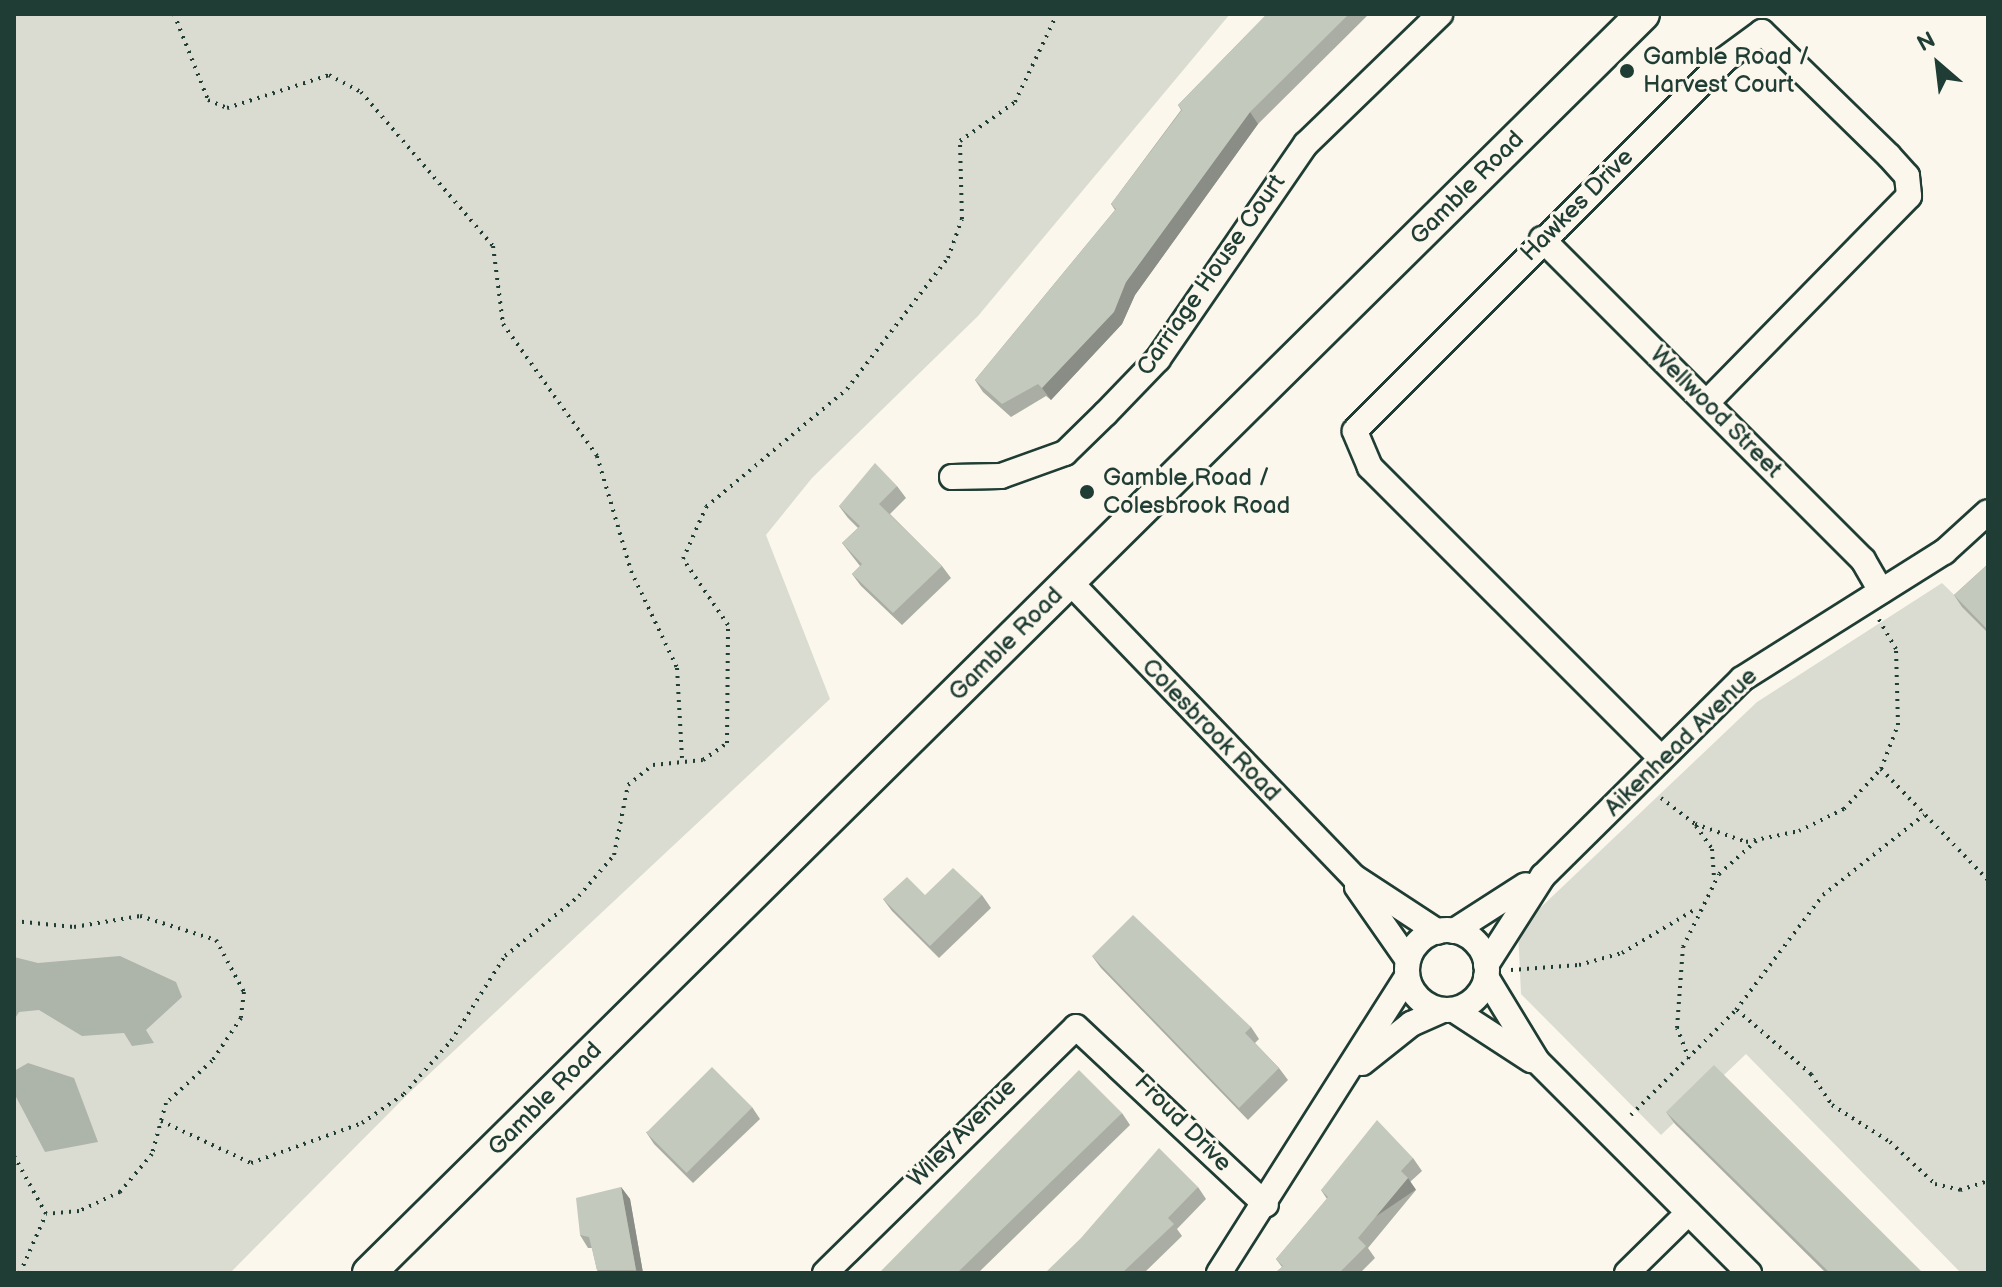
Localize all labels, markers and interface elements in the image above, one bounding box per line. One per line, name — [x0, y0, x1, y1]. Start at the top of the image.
north arrow — [1898, 24, 1978, 104]
text: N — [1913, 27, 1940, 58]
place label: Gamble Road / Harvest Court — [1643, 43, 1809, 99]
marker: Gamble Road / Harvest Court — [1618, 62, 1636, 80]
street label: Gamble Road — [1404, 125, 1530, 251]
street label: Hawkes Drive — [1515, 143, 1639, 267]
street label: Carriage House Court — [1131, 169, 1291, 381]
street label: Wellwood Street — [1644, 340, 1788, 484]
place label: Gamble Road / Colesbrook Road — [1103, 464, 1290, 520]
marker: Gamble Road / Colesbrook Road — [1078, 483, 1096, 501]
street label: Gamble Road — [943, 581, 1069, 707]
street label: Colesbrook Road — [1136, 653, 1286, 807]
street label: Aikenhead Avenue — [1599, 662, 1763, 822]
street label: Gamble Road — [482, 1036, 608, 1162]
street label: Froud Drive — [1128, 1068, 1238, 1178]
street label: Wiley Avenue — [901, 1072, 1023, 1194]

